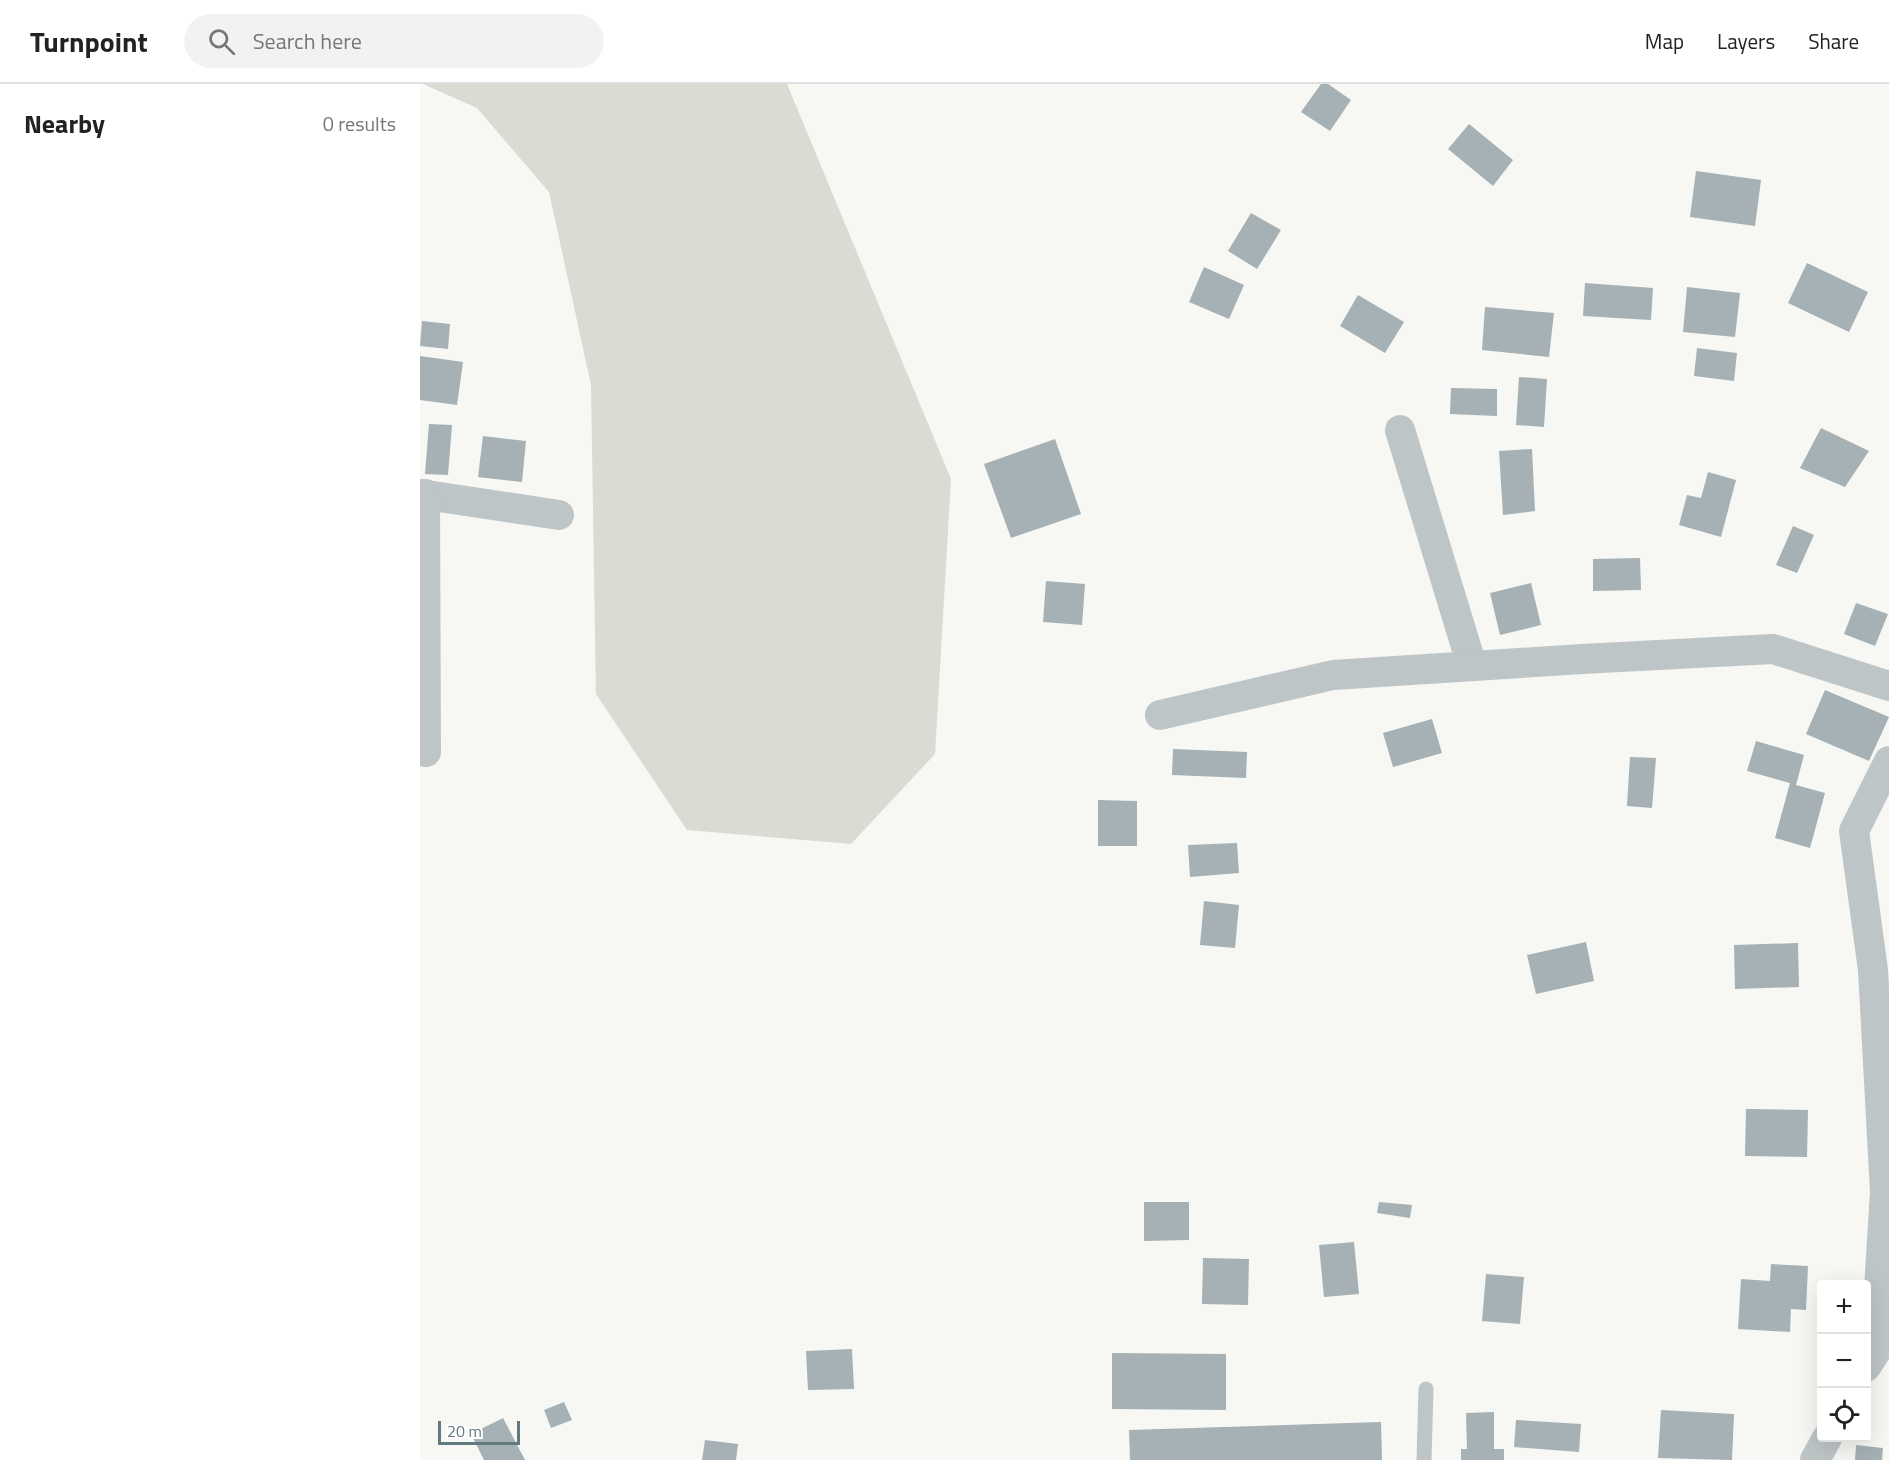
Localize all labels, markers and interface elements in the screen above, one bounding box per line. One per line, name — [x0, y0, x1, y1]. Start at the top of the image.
search box — [184, 14, 604, 68]
text: Turnpoint — [30, 20, 148, 63]
text: Search here — [253, 24, 362, 58]
icon: search — [205, 25, 238, 58]
text: Map — [1645, 25, 1684, 57]
text: Layers — [1717, 25, 1775, 57]
text: Share — [1808, 25, 1859, 57]
text: Nearby — [24, 104, 105, 143]
text: 0 results — [323, 108, 396, 139]
map controls — [1817, 1280, 1871, 1442]
button: + — [1817, 1280, 1871, 1334]
button: − — [1817, 1334, 1871, 1388]
button: locate — [1817, 1388, 1871, 1442]
scale bar — [438, 1418, 520, 1446]
text: 20 m — [447, 1419, 482, 1443]

